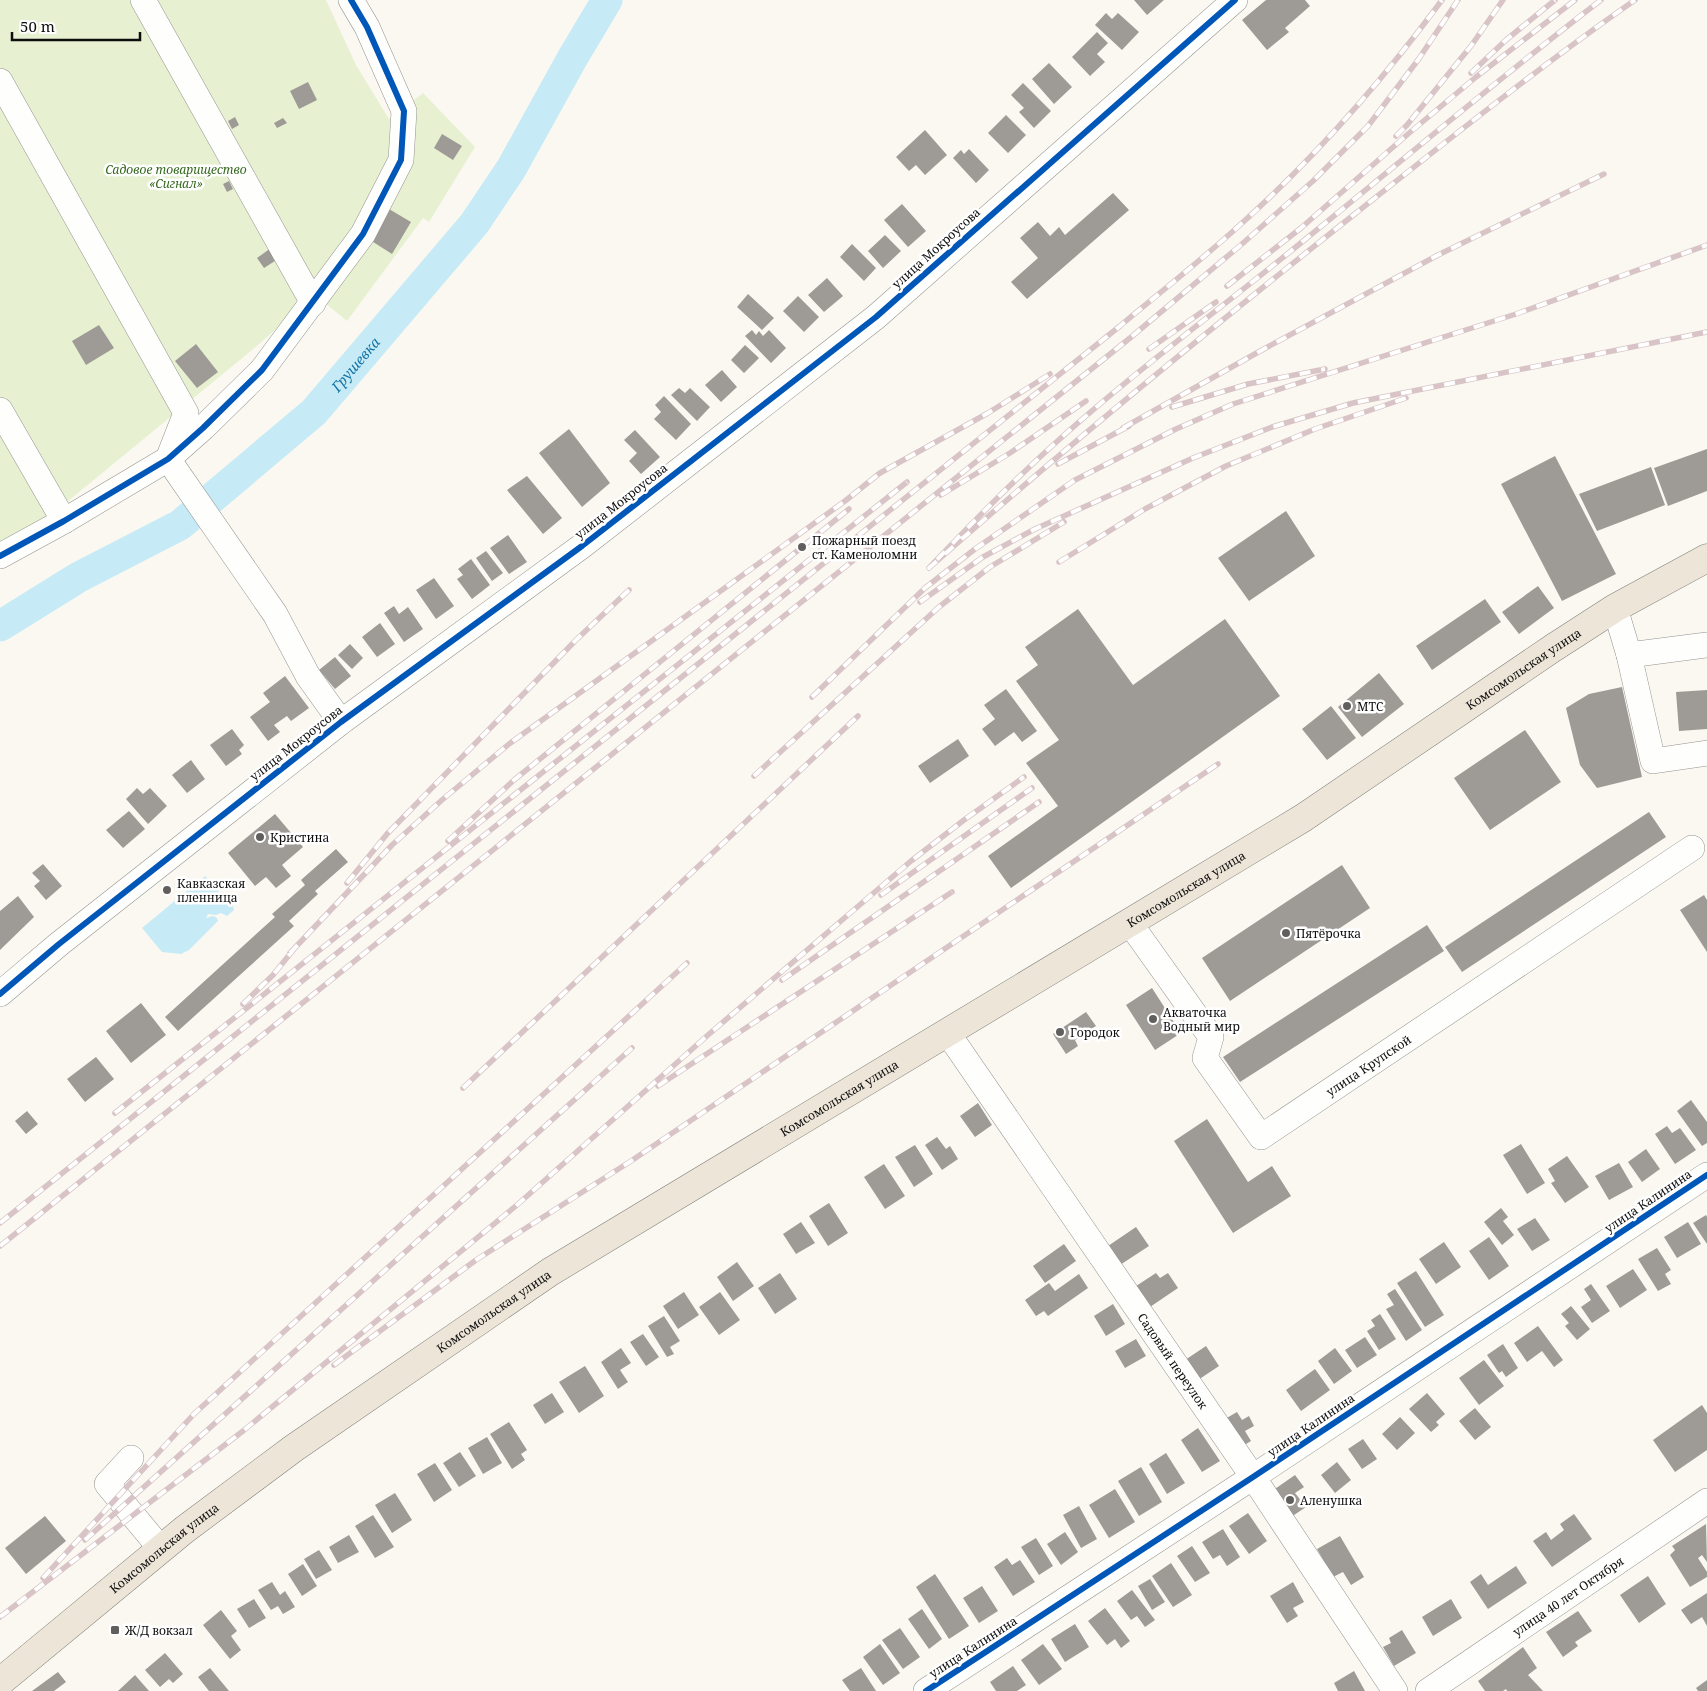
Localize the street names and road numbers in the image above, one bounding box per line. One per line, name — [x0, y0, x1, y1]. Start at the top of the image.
street label: улица Мокроусова — [888, 204, 984, 292]
street label: улица Мокроусова — [571, 459, 671, 543]
street label: Комсомольская улица — [1462, 624, 1584, 713]
street label: улица Мокроусова — [246, 701, 346, 785]
street label: Комсомольская улица — [1123, 846, 1248, 931]
street label: улица Крупской — [1322, 1030, 1414, 1100]
street label: Комсомольская улица — [777, 1055, 902, 1140]
street label: улица Калинина — [1601, 1165, 1695, 1237]
street label: Комсомольская улица — [433, 1265, 554, 1356]
street label: Садовый переулок — [1134, 1309, 1213, 1413]
street label: улица Калинина — [1264, 1389, 1358, 1461]
street label: Комсомольская улица — [106, 1498, 222, 1597]
street label: улица 40 лет Октября — [1509, 1552, 1627, 1640]
street label: улица Калинина — [926, 1612, 1021, 1682]

